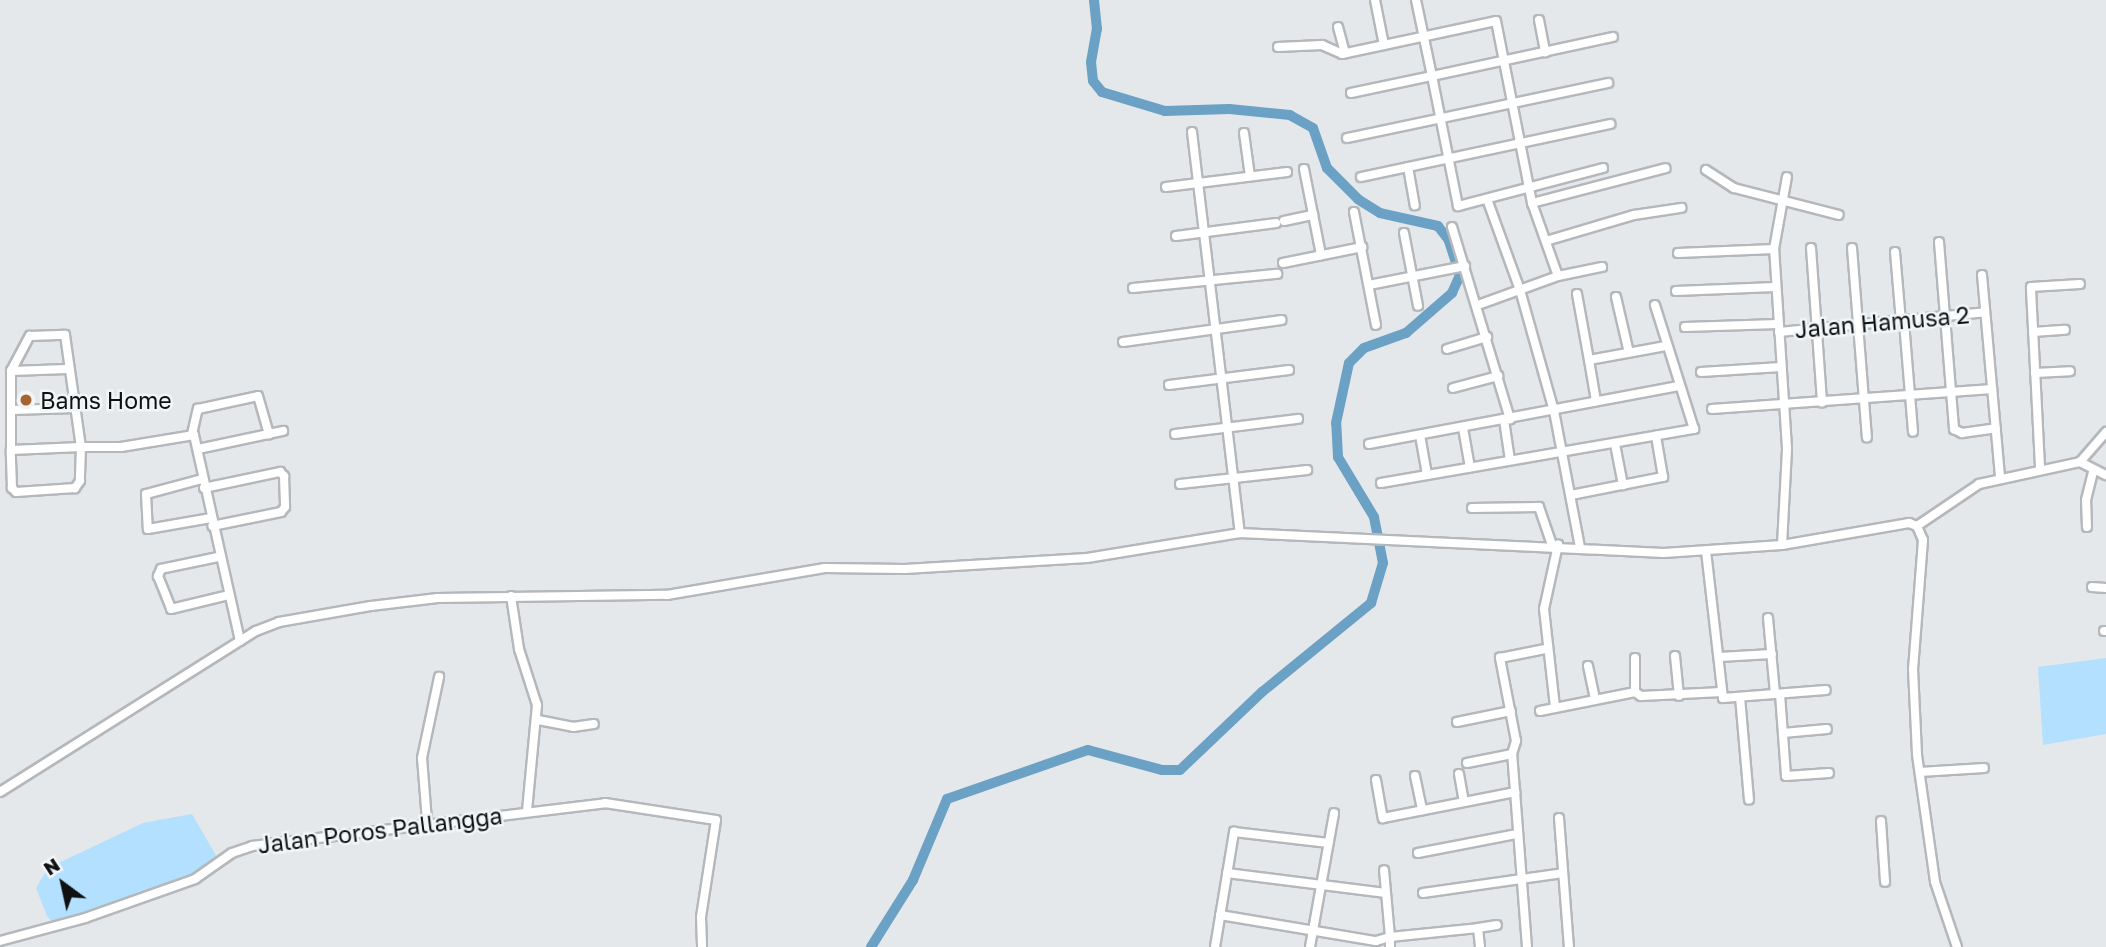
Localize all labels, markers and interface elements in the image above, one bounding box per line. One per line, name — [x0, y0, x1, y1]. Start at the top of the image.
street label: Jalan Hamusa 2 — [1794, 301, 1970, 343]
place label: Bams Home — [40, 386, 172, 414]
marker: Bams Home — [18, 392, 34, 408]
street label: Jalan Poros Pallangga — [256, 801, 504, 859]
north arrow — [28, 849, 98, 919]
text: N — [39, 852, 64, 880]

